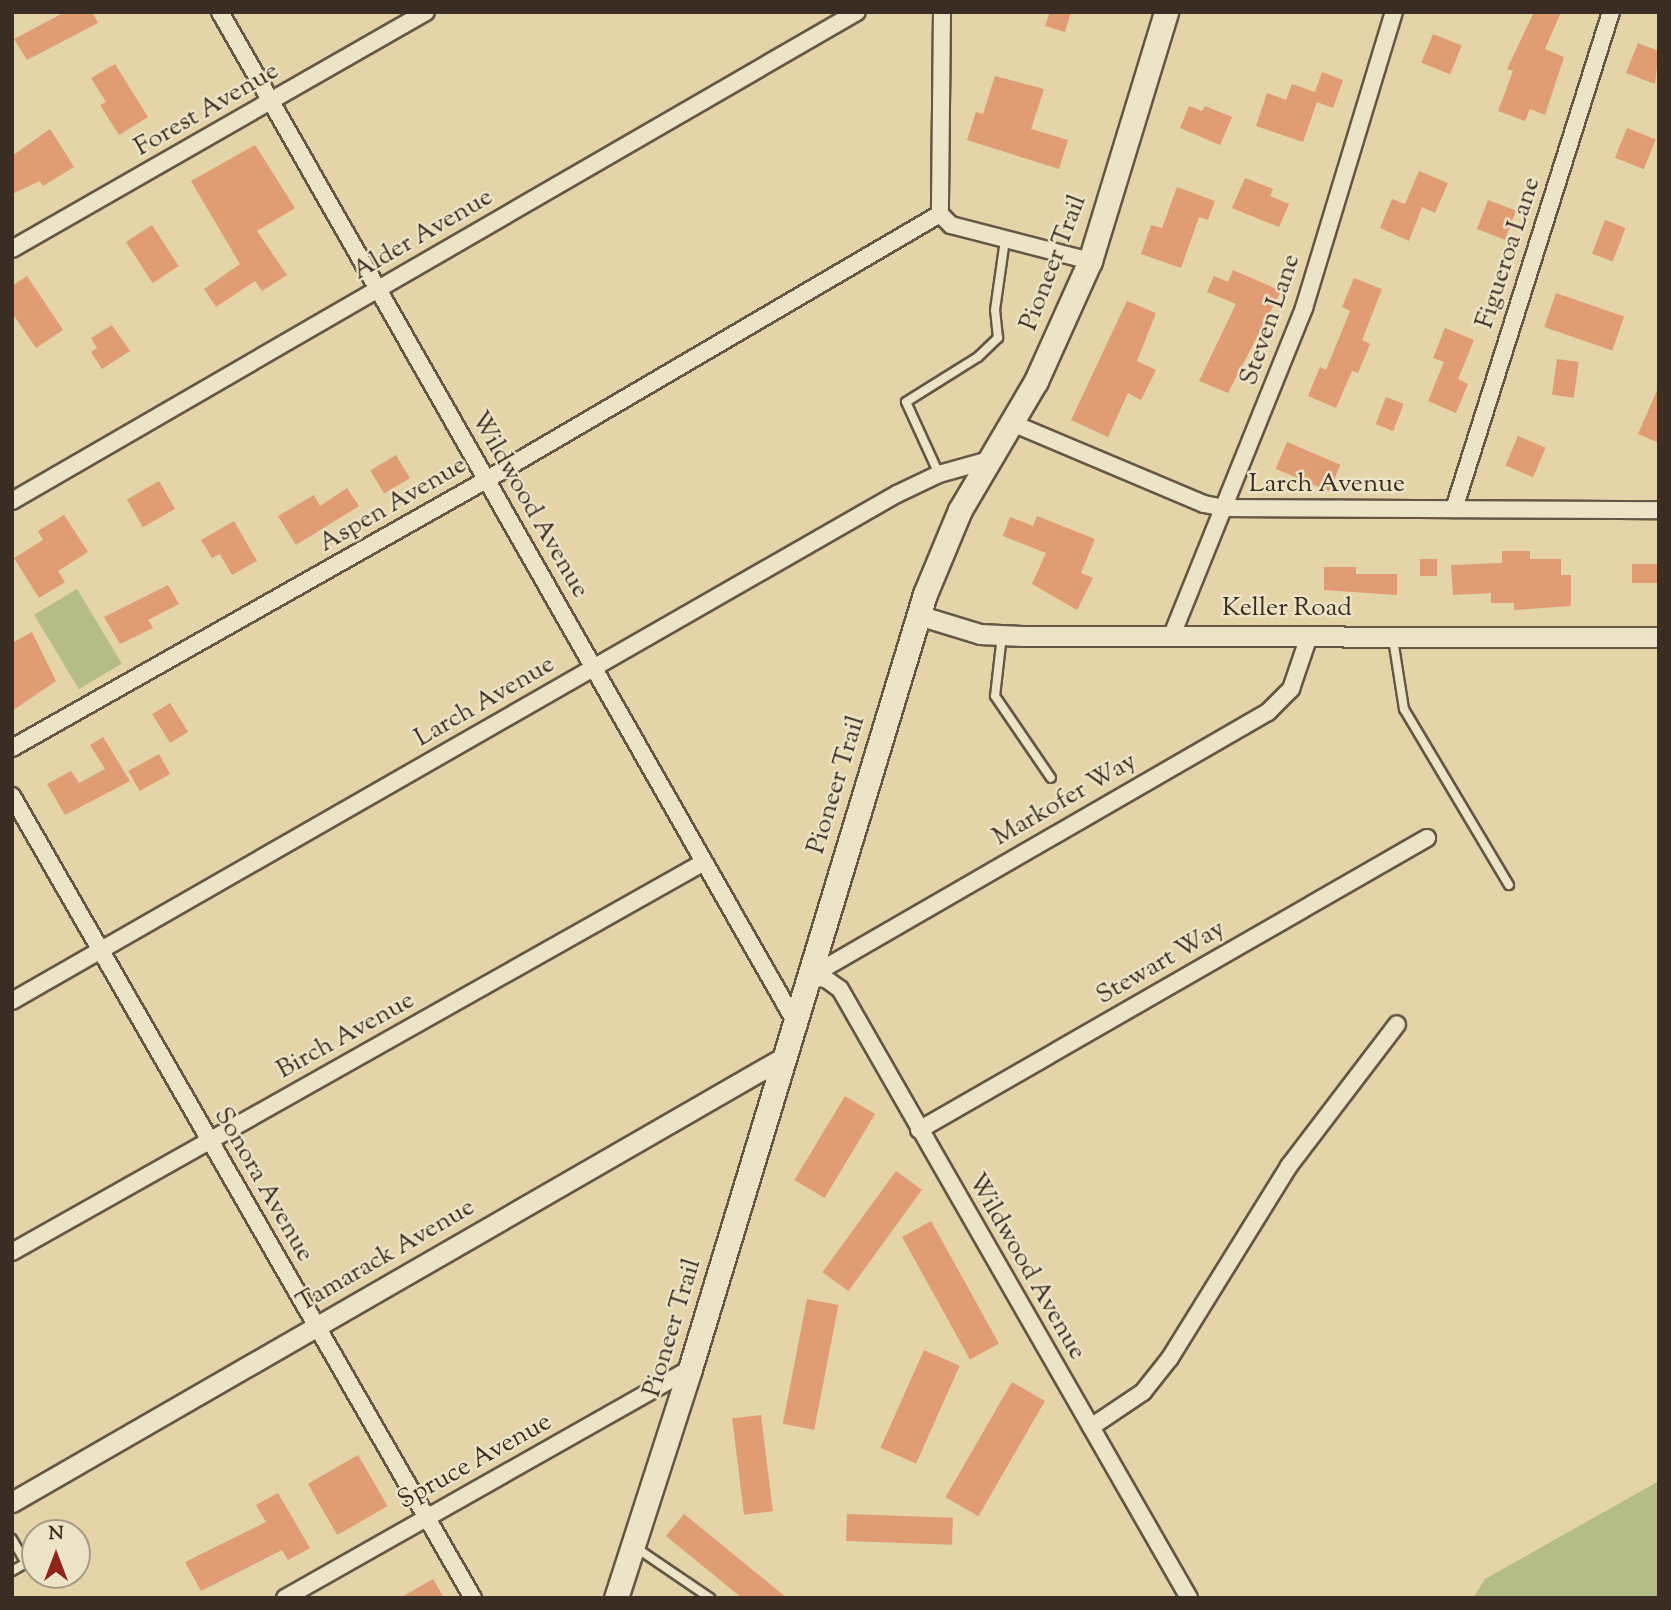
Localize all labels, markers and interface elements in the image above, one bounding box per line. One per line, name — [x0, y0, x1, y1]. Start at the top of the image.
street label: Forest Avenue — [129, 56, 285, 164]
street label: Figueroa Lane — [1470, 173, 1548, 333]
street label: Alder Avenue — [347, 182, 499, 288]
street label: Pioneer Trail — [1014, 191, 1094, 335]
street label: Steven Lane — [1234, 250, 1308, 390]
street label: Wildwood Avenue — [463, 406, 595, 604]
street label: Aspen Avenue — [313, 450, 473, 560]
street label: Larch Avenue — [1249, 469, 1405, 501]
street label: Keller Road — [1222, 593, 1352, 625]
street label: Larch Avenue — [410, 649, 560, 755]
street label: Pioneer Trail — [801, 712, 873, 858]
street label: Markofer Way — [988, 746, 1142, 854]
street label: Stewart Way — [1091, 914, 1231, 1012]
street label: Birch Avenue — [272, 985, 420, 1087]
street label: Sonora Avenue — [206, 1102, 320, 1268]
street label: Wildwood Avenue — [960, 1168, 1092, 1366]
street label: Tamarack Avenue — [291, 1192, 481, 1320]
street label: Pioneer Trail — [637, 1255, 709, 1401]
street label: Spruce Avenue — [393, 1407, 557, 1517]
north arrow — [21, 1519, 91, 1589]
text: N — [48, 1521, 64, 1548]

